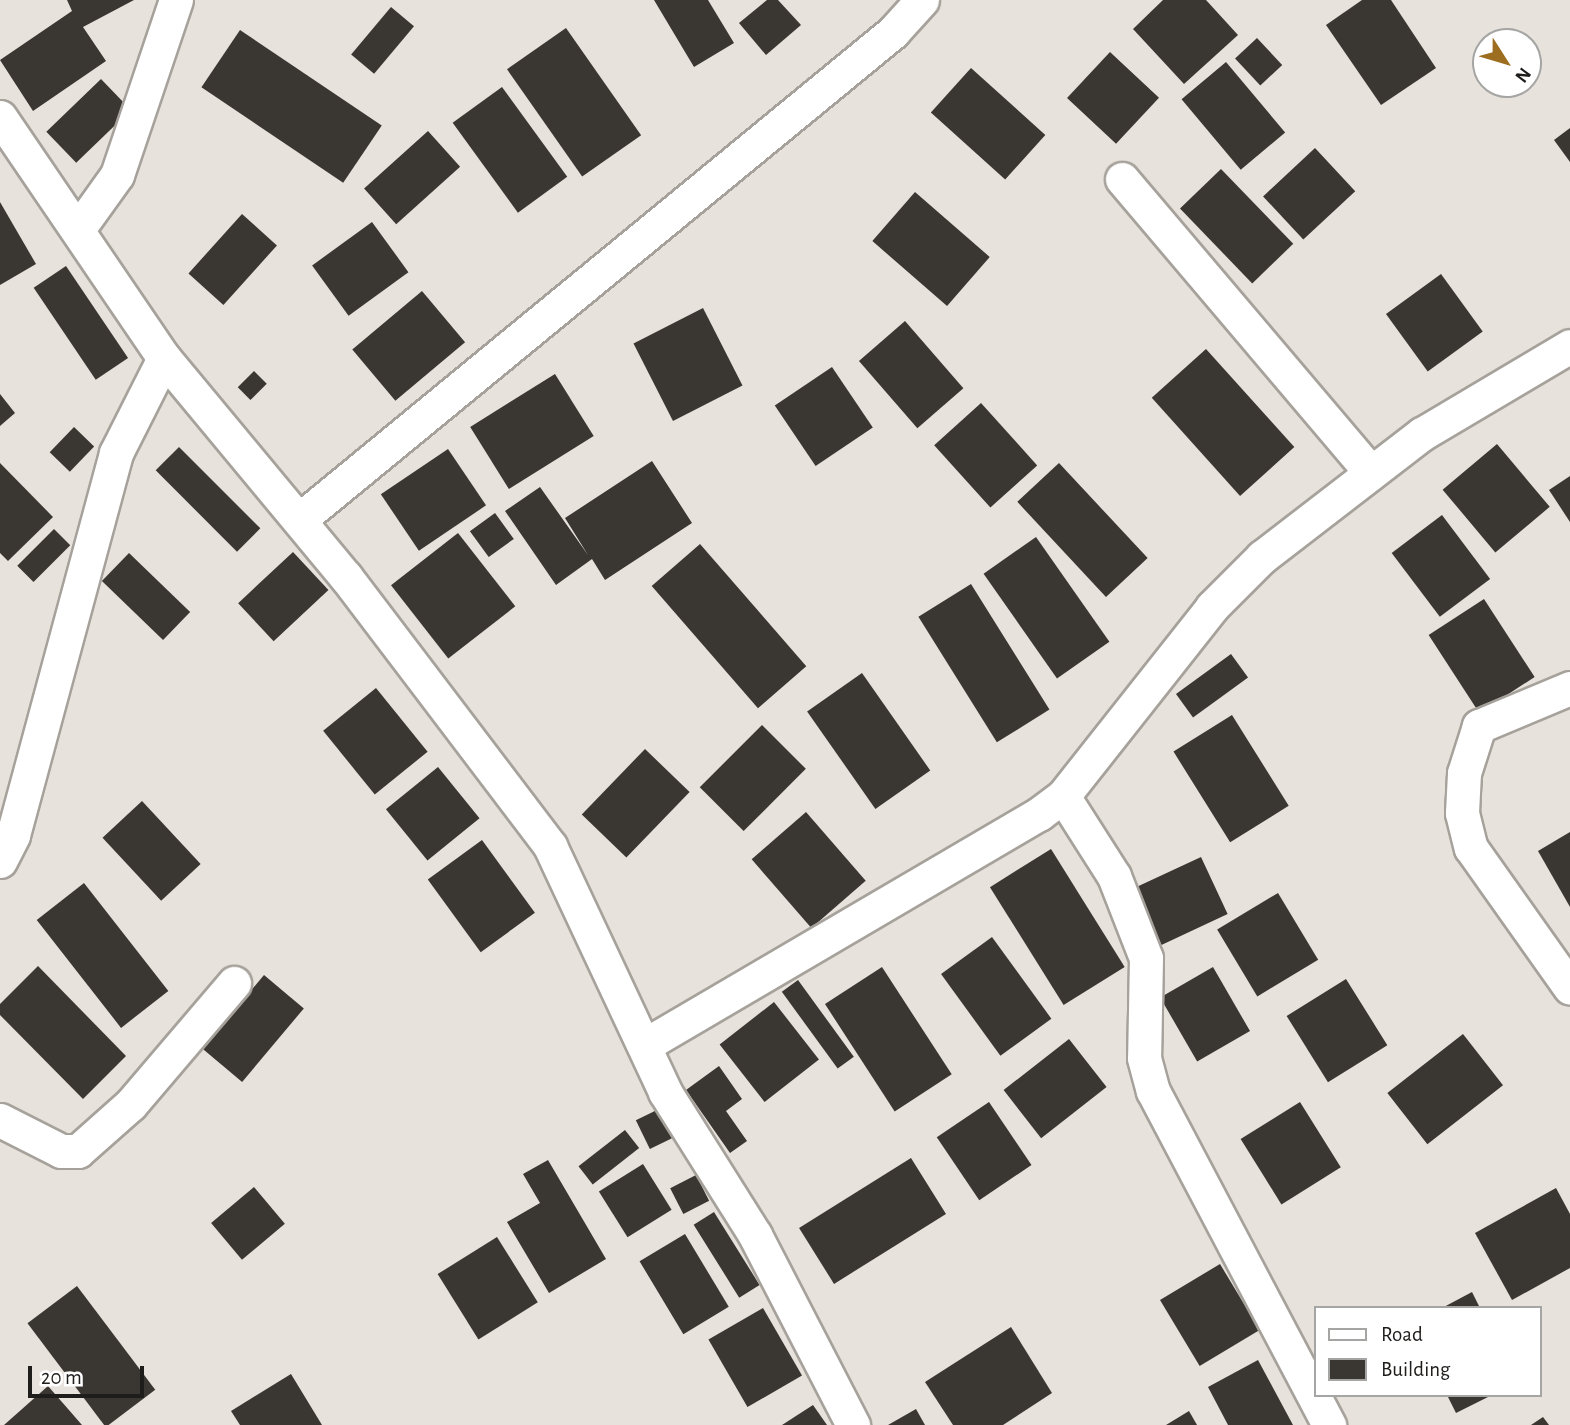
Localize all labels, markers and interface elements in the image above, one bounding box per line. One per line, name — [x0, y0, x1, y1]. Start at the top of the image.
north arrow — [1472, 28, 1542, 98]
text: N — [1511, 64, 1534, 86]
legend — [1314, 1306, 1542, 1397]
text: Road — [1381, 1324, 1423, 1345]
scale bar — [32, 1352, 147, 1396]
text: Building — [1381, 1359, 1450, 1380]
text: 20 m — [41, 1367, 82, 1388]

